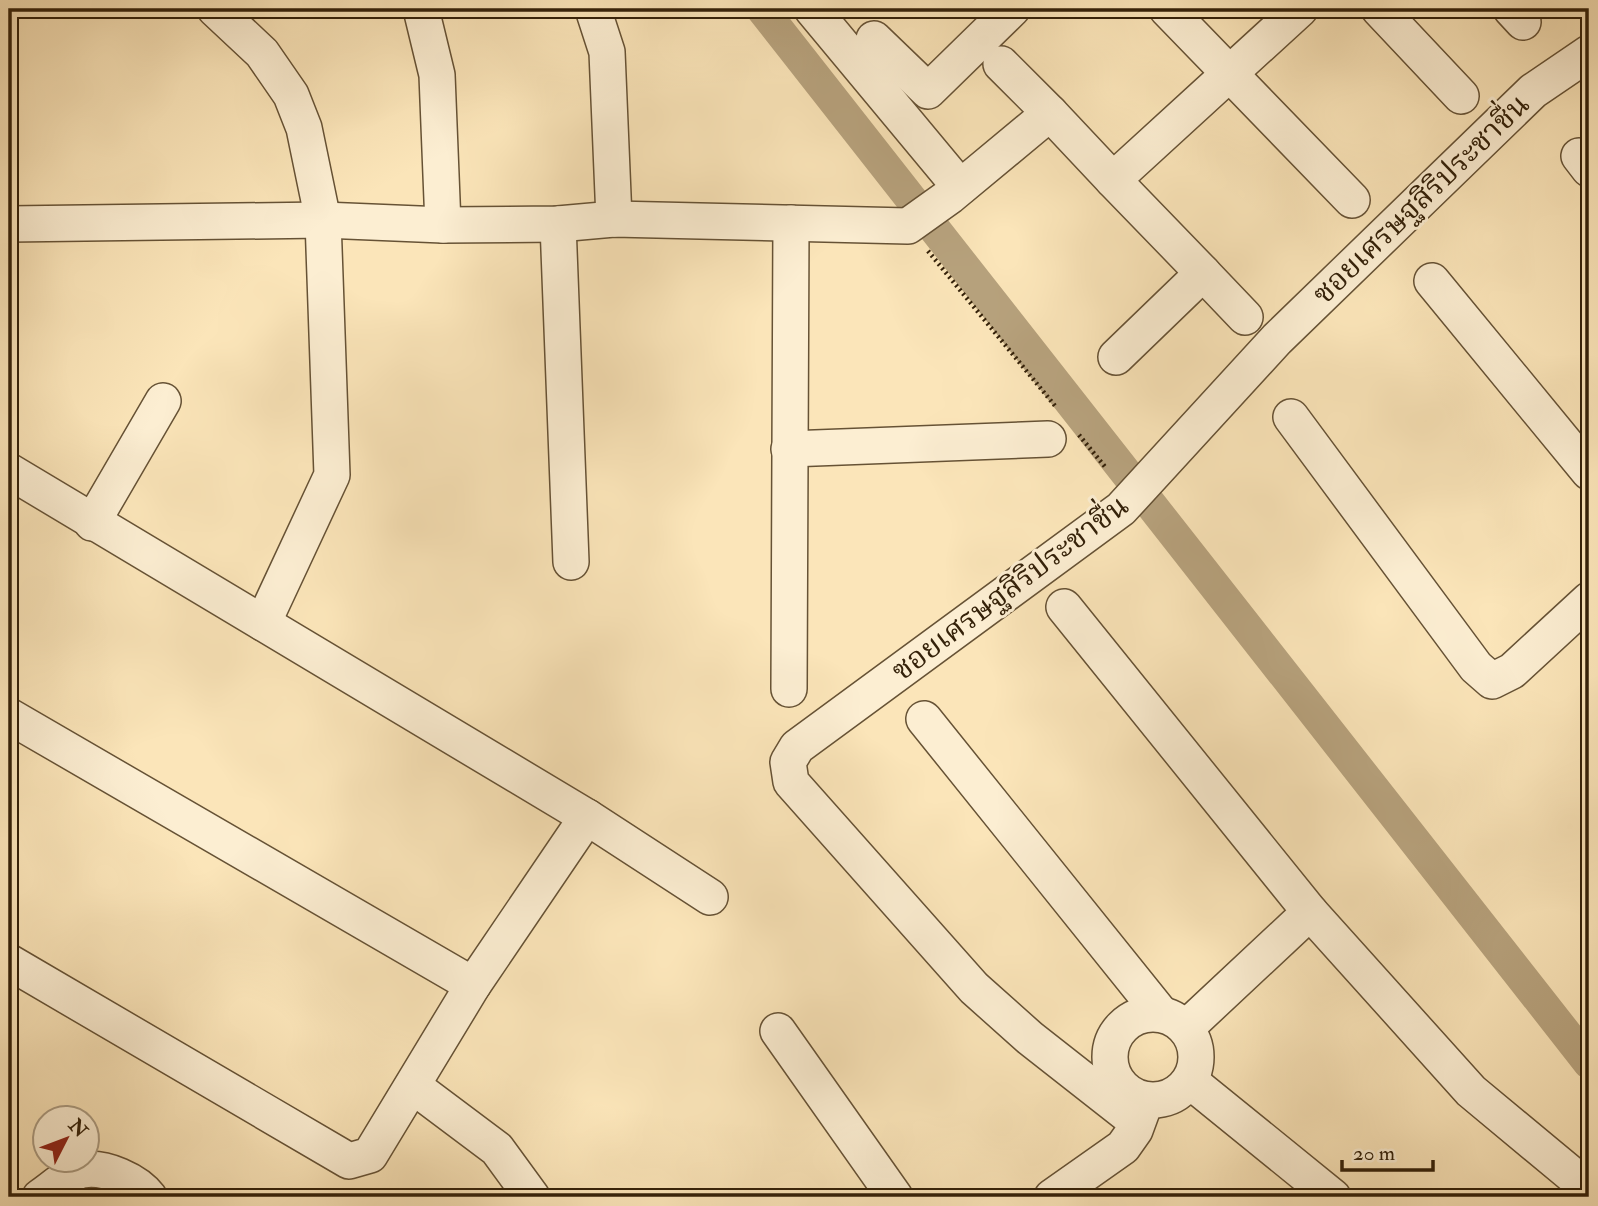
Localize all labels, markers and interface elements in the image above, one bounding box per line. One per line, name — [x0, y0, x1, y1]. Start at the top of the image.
street label: ซอยเศรษฐสิริประชาชื่น — [1302, 83, 1537, 312]
street label: ซอยเศรษฐสิริประชาชื่น — [882, 484, 1136, 689]
north arrow — [32, 1104, 102, 1174]
text: N — [63, 1113, 93, 1143]
scale bar — [1342, 1129, 1434, 1173]
text: 20 m — [1353, 1140, 1395, 1167]

